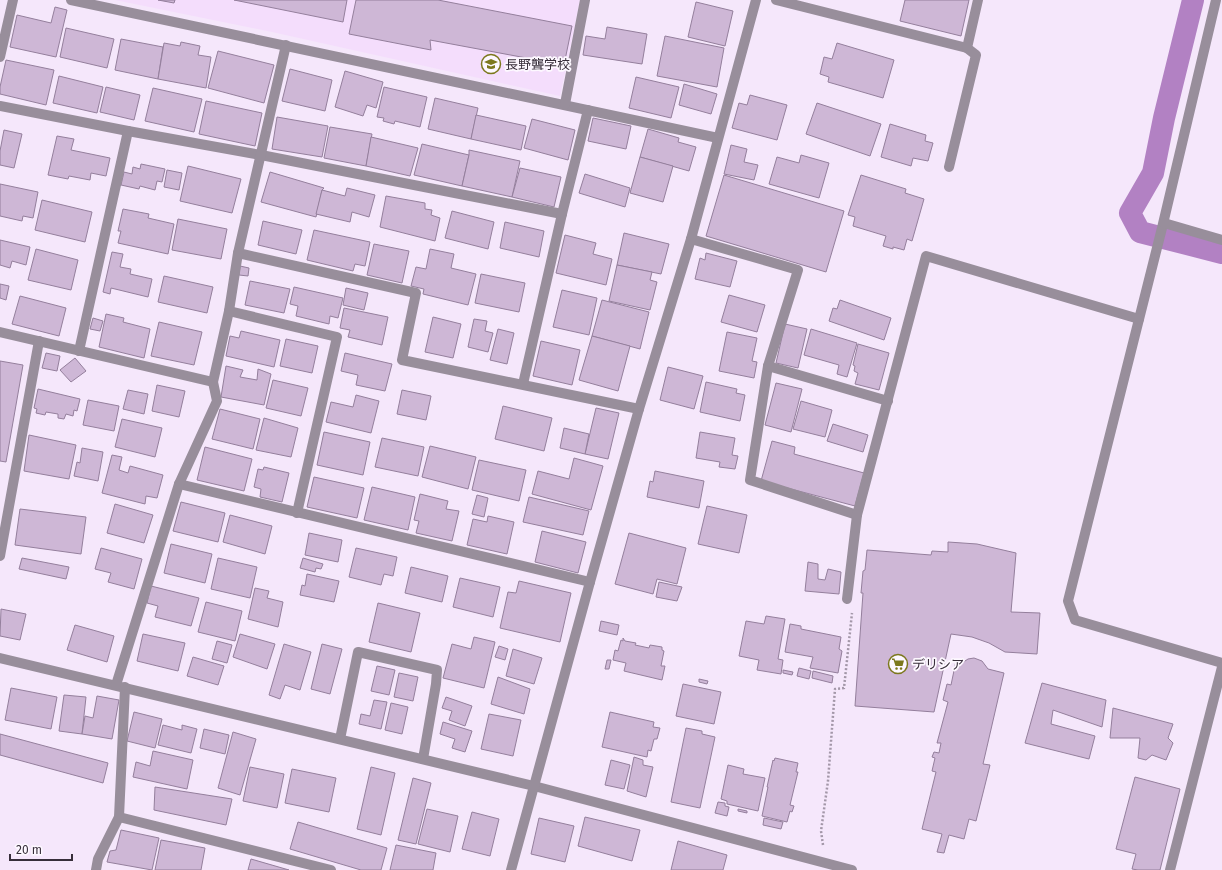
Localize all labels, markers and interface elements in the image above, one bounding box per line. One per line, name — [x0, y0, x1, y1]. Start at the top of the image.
school or university icon: 長野聾学校 — [480, 53, 502, 75]
place label: 長野聾学校 — [505, 57, 570, 72]
supermarket icon: デリシア — [887, 653, 909, 675]
place label: デリシア — [912, 657, 964, 672]
scale bar — [10, 836, 72, 862]
text: 20 m — [16, 843, 42, 857]

